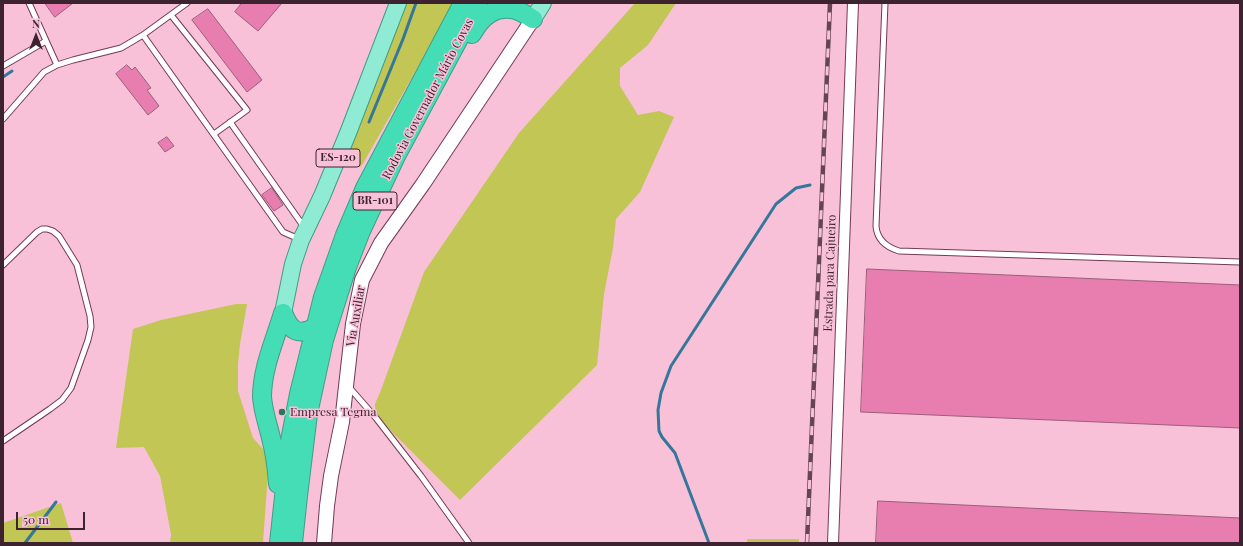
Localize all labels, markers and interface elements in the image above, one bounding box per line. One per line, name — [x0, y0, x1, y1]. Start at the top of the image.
north arrow — [16, 16, 56, 56]
text: N — [32, 16, 40, 31]
street label: Rodovia Governador Mário Covas — [379, 16, 477, 182]
road number: ES-120 — [316, 149, 360, 167]
road number: BR-101 — [353, 192, 397, 210]
street label: Estrada para Cajueiro — [821, 214, 839, 332]
street label: Via Auxiliar — [344, 284, 368, 348]
place label: Empresa Tegma — [290, 405, 376, 419]
marker: Empresa Tegma — [277, 407, 287, 417]
scale bar — [18, 504, 87, 530]
text: 50 m — [23, 511, 49, 527]

